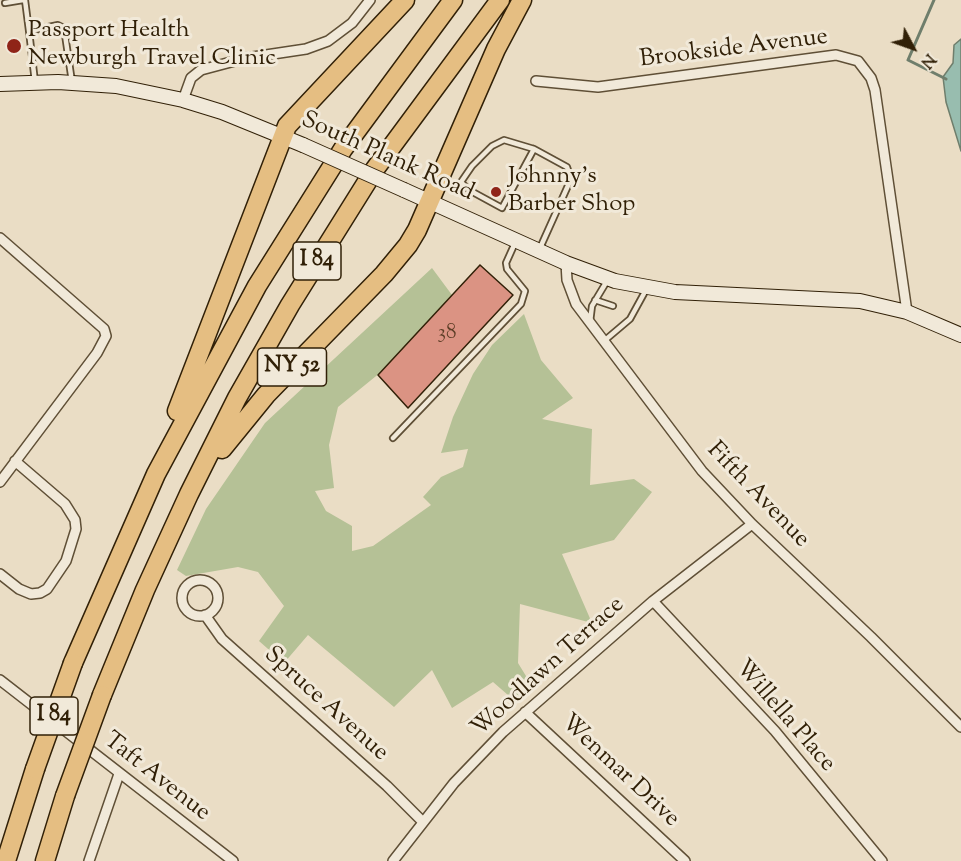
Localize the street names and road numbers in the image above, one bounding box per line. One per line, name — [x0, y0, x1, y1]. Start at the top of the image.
street label: Brookside Avenue — [638, 24, 830, 76]
street label: South Plank Road — [296, 107, 478, 209]
road number: I 84 — [293, 242, 341, 280]
road number: NY 52 — [258, 348, 326, 386]
street label: Fifth Avenue — [700, 437, 814, 555]
street label: Woodlawn Terrace — [467, 592, 631, 744]
street label: Spruce Avenue — [257, 642, 393, 768]
street label: Willella Place — [728, 655, 840, 779]
road number: I 84 — [30, 697, 78, 735]
street label: Wenmar Drive — [554, 710, 684, 834]
street label: Taft Avenue — [97, 727, 215, 829]

